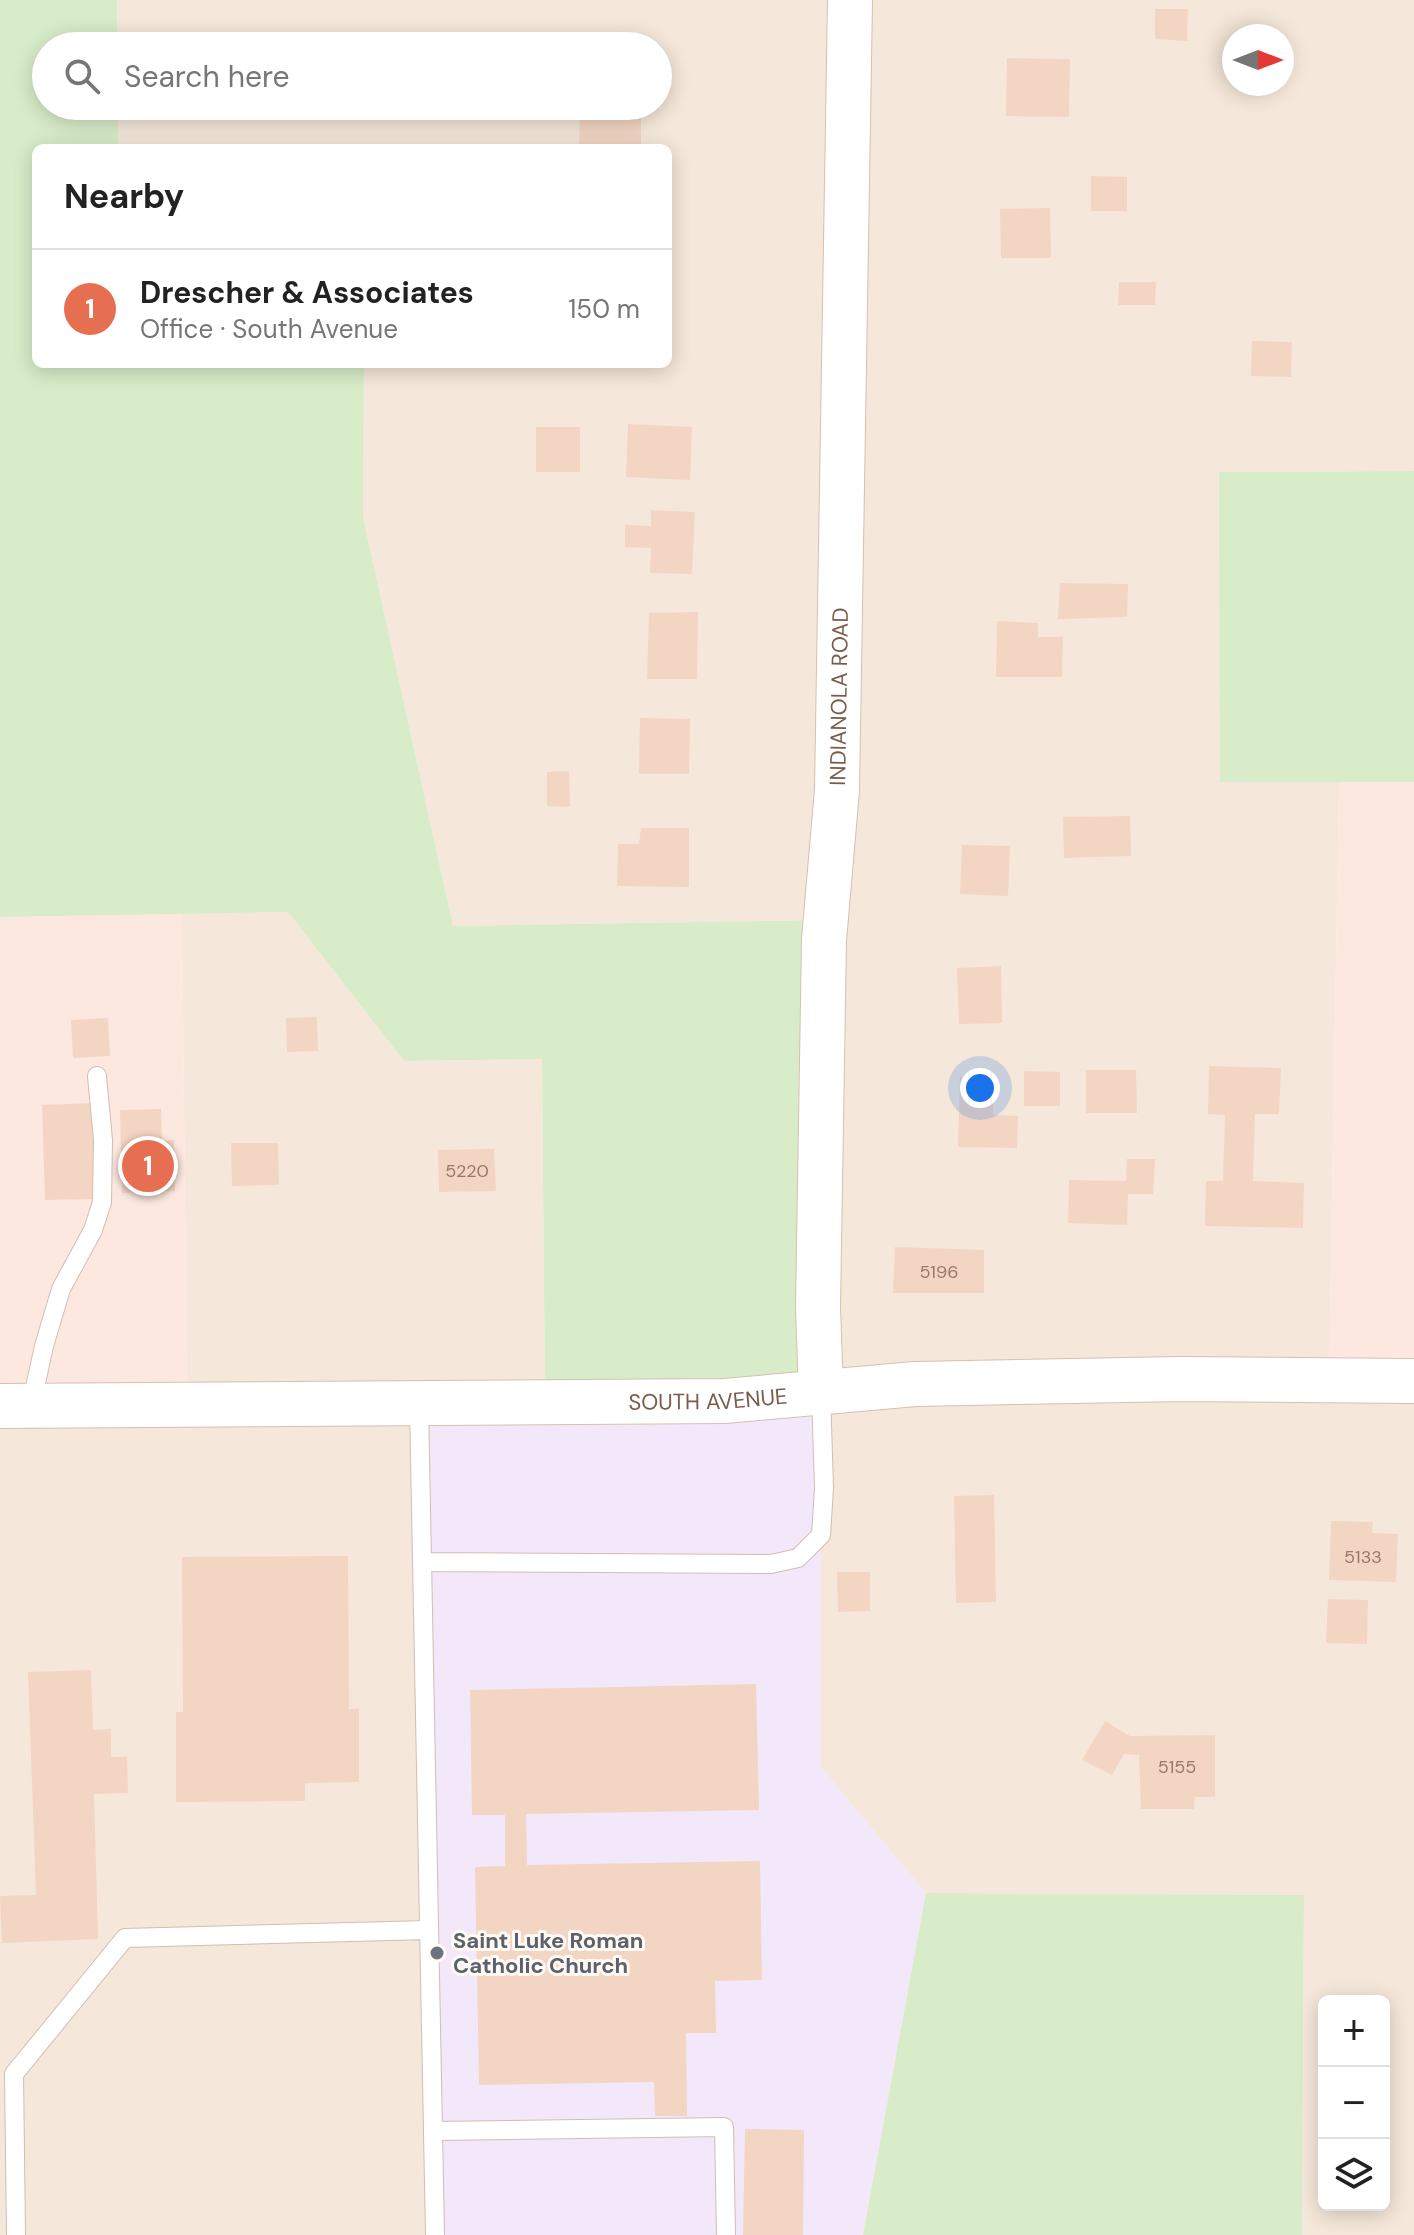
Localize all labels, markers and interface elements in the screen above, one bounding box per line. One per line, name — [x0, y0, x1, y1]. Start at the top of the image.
north arrow — [1222, 24, 1294, 96]
search box — [32, 32, 672, 120]
icon: search — [60, 54, 104, 98]
text: Search here — [124, 57, 290, 96]
text: Nearby — [64, 174, 184, 219]
text: Drescher & Associates — [140, 273, 474, 312]
text: 1 — [85, 292, 95, 326]
text: 150 m — [568, 292, 640, 326]
text: Office · South Avenue — [140, 312, 398, 346]
street label: INDIANOLA ROAD — [823, 607, 855, 786]
your location — [960, 1068, 1000, 1108]
pin: 1 — [122, 1136, 174, 1196]
house number: 5220 — [445, 1159, 489, 1183]
house number: 5196 — [919, 1260, 959, 1284]
street label: SOUTH AVENUE — [628, 1381, 789, 1417]
house number: 5133 — [1344, 1545, 1382, 1569]
house number: 5155 — [1158, 1755, 1196, 1779]
place label: Saint Luke Roman Catholic Church — [453, 1926, 643, 1980]
marker: Saint Luke Roman Catholic Church — [428, 1944, 446, 1962]
map controls — [1318, 1995, 1390, 2211]
button: + — [1318, 1995, 1390, 2067]
button: − — [1318, 2067, 1390, 2139]
button: layers — [1318, 2139, 1390, 2211]

